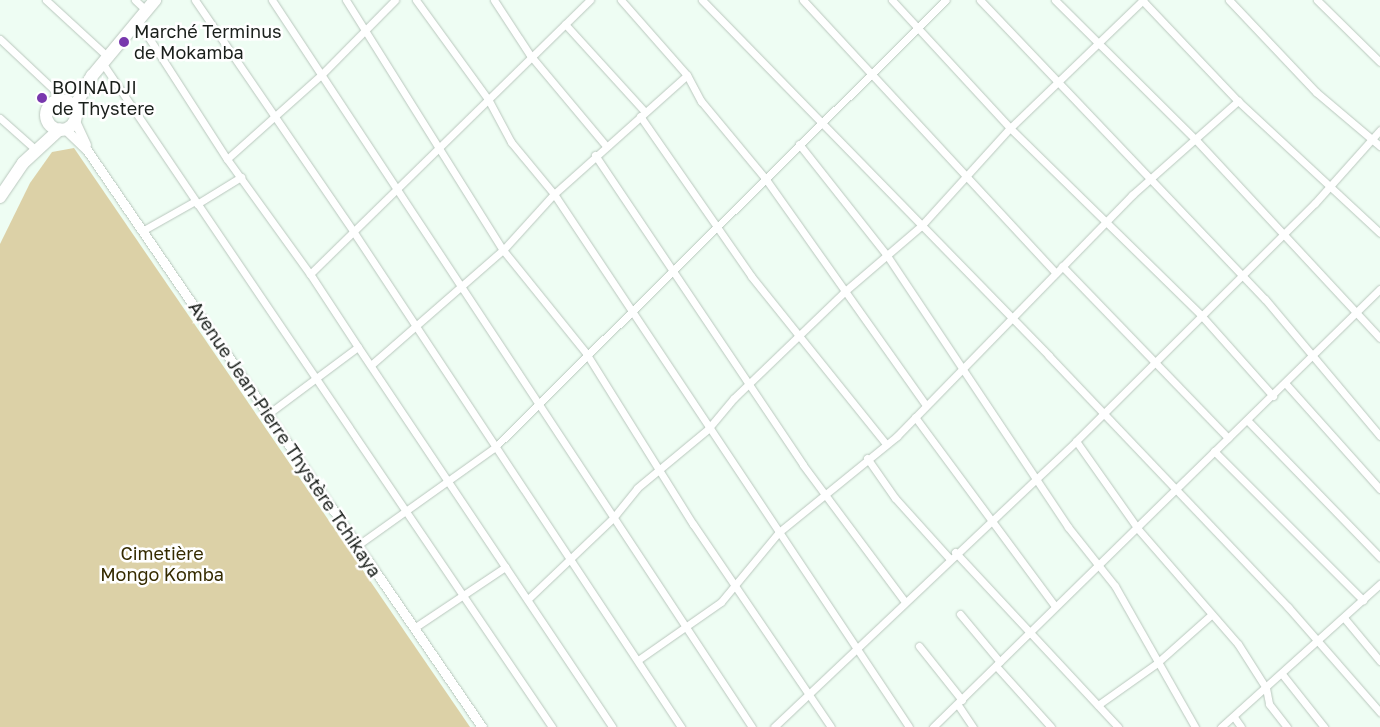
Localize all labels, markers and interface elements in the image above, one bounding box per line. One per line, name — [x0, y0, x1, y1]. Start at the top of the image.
place label: Marché Terminus de Mokamba — [134, 21, 282, 64]
marker: Marché Terminus de Mokamba — [118, 36, 130, 48]
place label: BOINADJI de Thystere — [52, 77, 154, 120]
marker: BOINADJI de Thystere — [36, 92, 48, 104]
street label: Avenue Jean-Pierre Thystère Tchikaya — [184, 297, 386, 581]
park label: Cimetière Mongo Komba — [100, 543, 224, 586]

